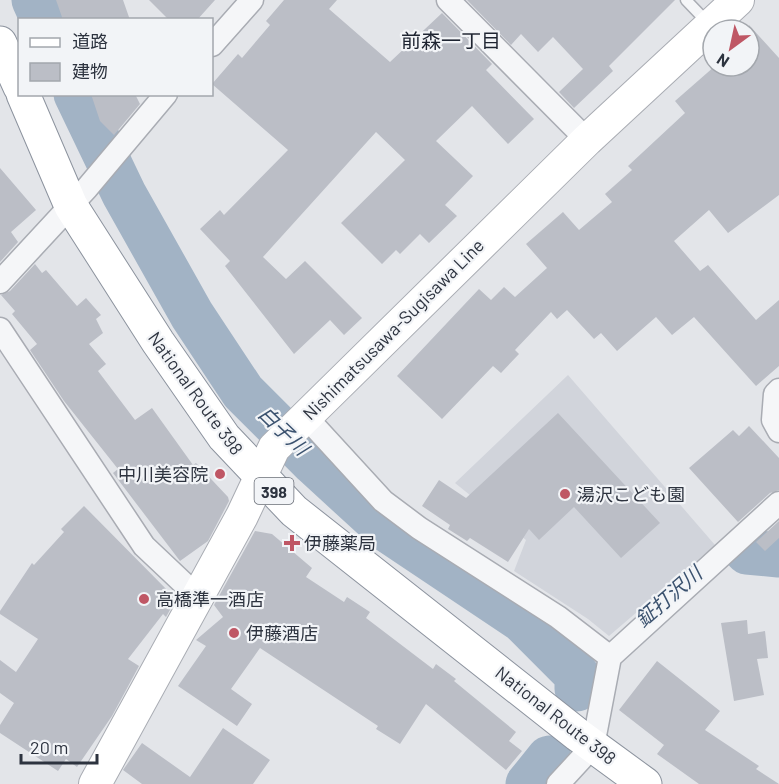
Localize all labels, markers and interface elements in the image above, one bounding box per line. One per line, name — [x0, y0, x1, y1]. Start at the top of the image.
legend — [18, 18, 213, 96]
north arrow — [701, 18, 761, 78]
district label: 前森一丁目 — [401, 28, 501, 52]
text: 道路 — [72, 30, 108, 52]
text: N — [713, 50, 732, 72]
text: 建物 — [72, 60, 108, 82]
street label: Nishimatsusawa-Sugisawa Line — [298, 234, 488, 424]
street label: National Route 398 — [144, 327, 248, 459]
water label: 白子川 — [254, 401, 315, 461]
place label: 中川美容院 — [118, 463, 208, 485]
marker: 中川美容院 — [213, 467, 227, 481]
road number: 398 — [254, 478, 294, 504]
place label: 湯沢こども園 — [577, 483, 685, 505]
marker: 湯沢こども園 — [558, 487, 572, 501]
place label: 伊藤薬局 — [304, 532, 376, 554]
marker: 伊藤薬局 — [285, 536, 299, 550]
water label: 鉦打沢川 — [630, 559, 708, 631]
place label: 高橋準一酒店 — [156, 588, 264, 610]
marker: 高橋準一酒店 — [137, 592, 151, 606]
place label: 伊藤酒店 — [246, 622, 318, 644]
marker: 伊藤酒店 — [227, 626, 241, 640]
street label: National Route 398 — [491, 661, 621, 769]
scale bar — [21, 727, 98, 765]
text: 20 m — [30, 736, 68, 758]

